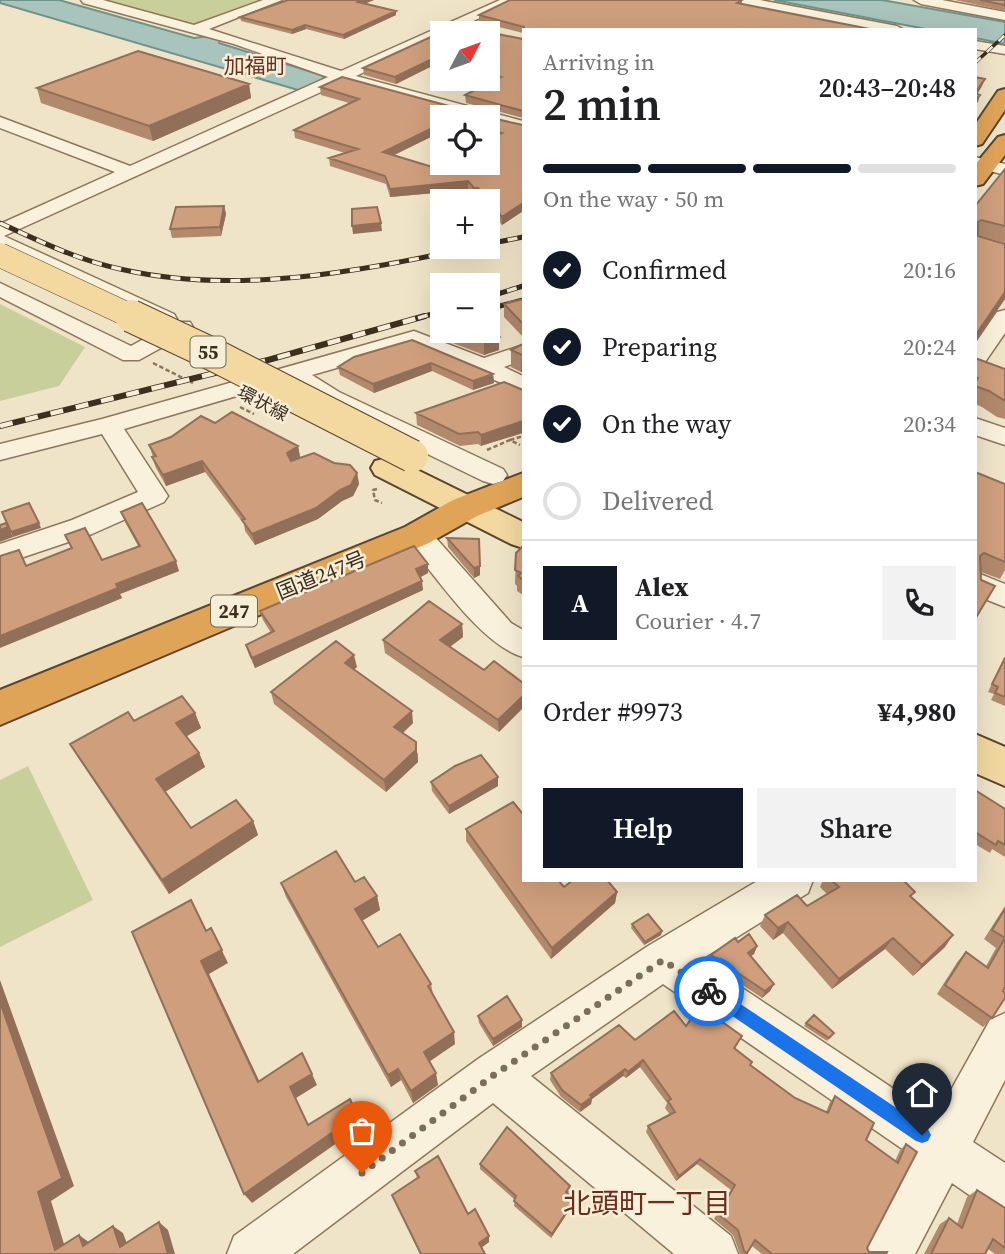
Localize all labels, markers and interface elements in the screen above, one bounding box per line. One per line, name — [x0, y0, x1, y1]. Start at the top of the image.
north arrow — [430, 21, 500, 91]
map controls — [430, 21, 500, 343]
text: Arriving in — [543, 46, 655, 78]
district label: 加福町 — [224, 51, 287, 80]
text: 20:43–20:48 — [819, 70, 956, 106]
text: 2 min — [543, 72, 661, 135]
button: locate — [430, 105, 500, 175]
text: On the way · 50 m — [543, 183, 724, 215]
button: + — [430, 189, 500, 259]
icon: check — [543, 251, 581, 289]
text: Confirmed — [602, 252, 727, 288]
text: 20:16 — [903, 254, 956, 286]
button: − — [430, 273, 500, 343]
icon: check — [543, 328, 581, 366]
text: Preparing — [602, 329, 717, 365]
text: 20:24 — [903, 331, 956, 363]
road number: 55 — [190, 336, 226, 368]
street label: 環状線 — [233, 379, 293, 427]
icon: check — [543, 405, 581, 443]
text: On the way — [602, 406, 731, 442]
text: 20:34 — [903, 408, 956, 440]
text: Delivered — [602, 483, 713, 519]
street label: 国道247号 — [272, 544, 370, 606]
button: phone — [882, 566, 956, 640]
text: Alex — [635, 569, 689, 605]
text: A — [571, 585, 589, 621]
road number: 247 — [211, 596, 257, 626]
text: Courier · 4.7 — [635, 605, 761, 637]
text: Order #9973 — [543, 694, 683, 730]
text: ¥4,980 — [878, 694, 956, 730]
button: Help — [543, 788, 743, 868]
button: Share — [757, 788, 956, 868]
courier — [674, 956, 744, 1026]
icon: bike — [690, 972, 728, 1010]
pin — [892, 1063, 952, 1135]
icon: home — [903, 1074, 941, 1112]
pin — [332, 1101, 392, 1173]
icon: bag — [343, 1112, 381, 1150]
district label: 北頭町一丁目 — [563, 1184, 731, 1222]

